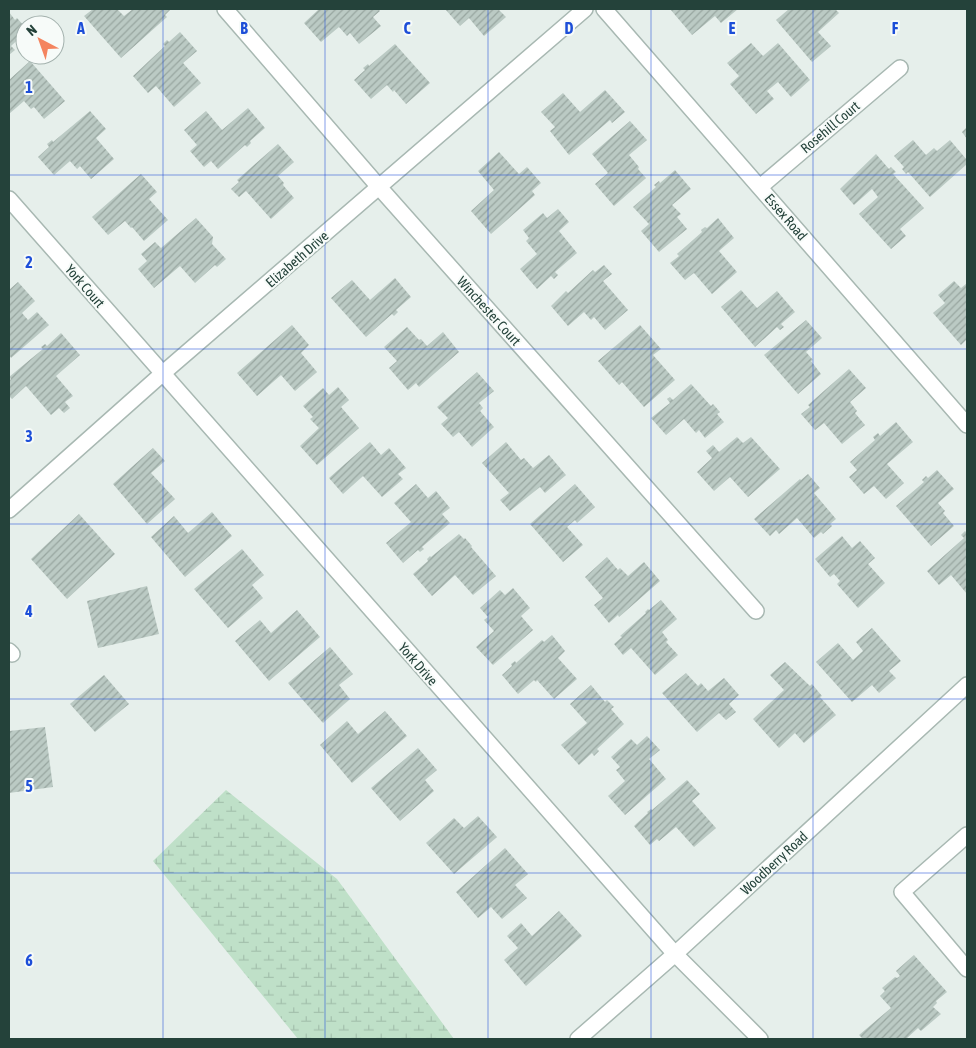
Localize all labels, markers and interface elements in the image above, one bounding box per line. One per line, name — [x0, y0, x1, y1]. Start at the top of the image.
north arrow — [15, 15, 65, 65]
text: A — [76, 19, 85, 37]
text: B — [240, 19, 248, 37]
text: C — [403, 19, 411, 37]
text: D — [565, 19, 574, 37]
text: E — [729, 19, 736, 37]
text: F — [892, 19, 899, 37]
text: N — [23, 21, 40, 39]
text: 1 — [25, 78, 33, 96]
street label: Rosehill Court — [797, 98, 863, 156]
street label: Essex Road — [761, 190, 811, 244]
street label: Elizabeth Drive — [263, 228, 331, 290]
text: 2 — [25, 253, 33, 271]
street label: York Court — [62, 261, 108, 311]
street label: Winchester Court — [454, 273, 524, 349]
text: 3 — [25, 427, 33, 445]
text: 4 — [24, 602, 33, 620]
street label: York Drive — [395, 639, 441, 689]
text: 5 — [25, 777, 33, 795]
street label: Woodberry Road — [737, 828, 811, 898]
text: 6 — [25, 951, 33, 969]

